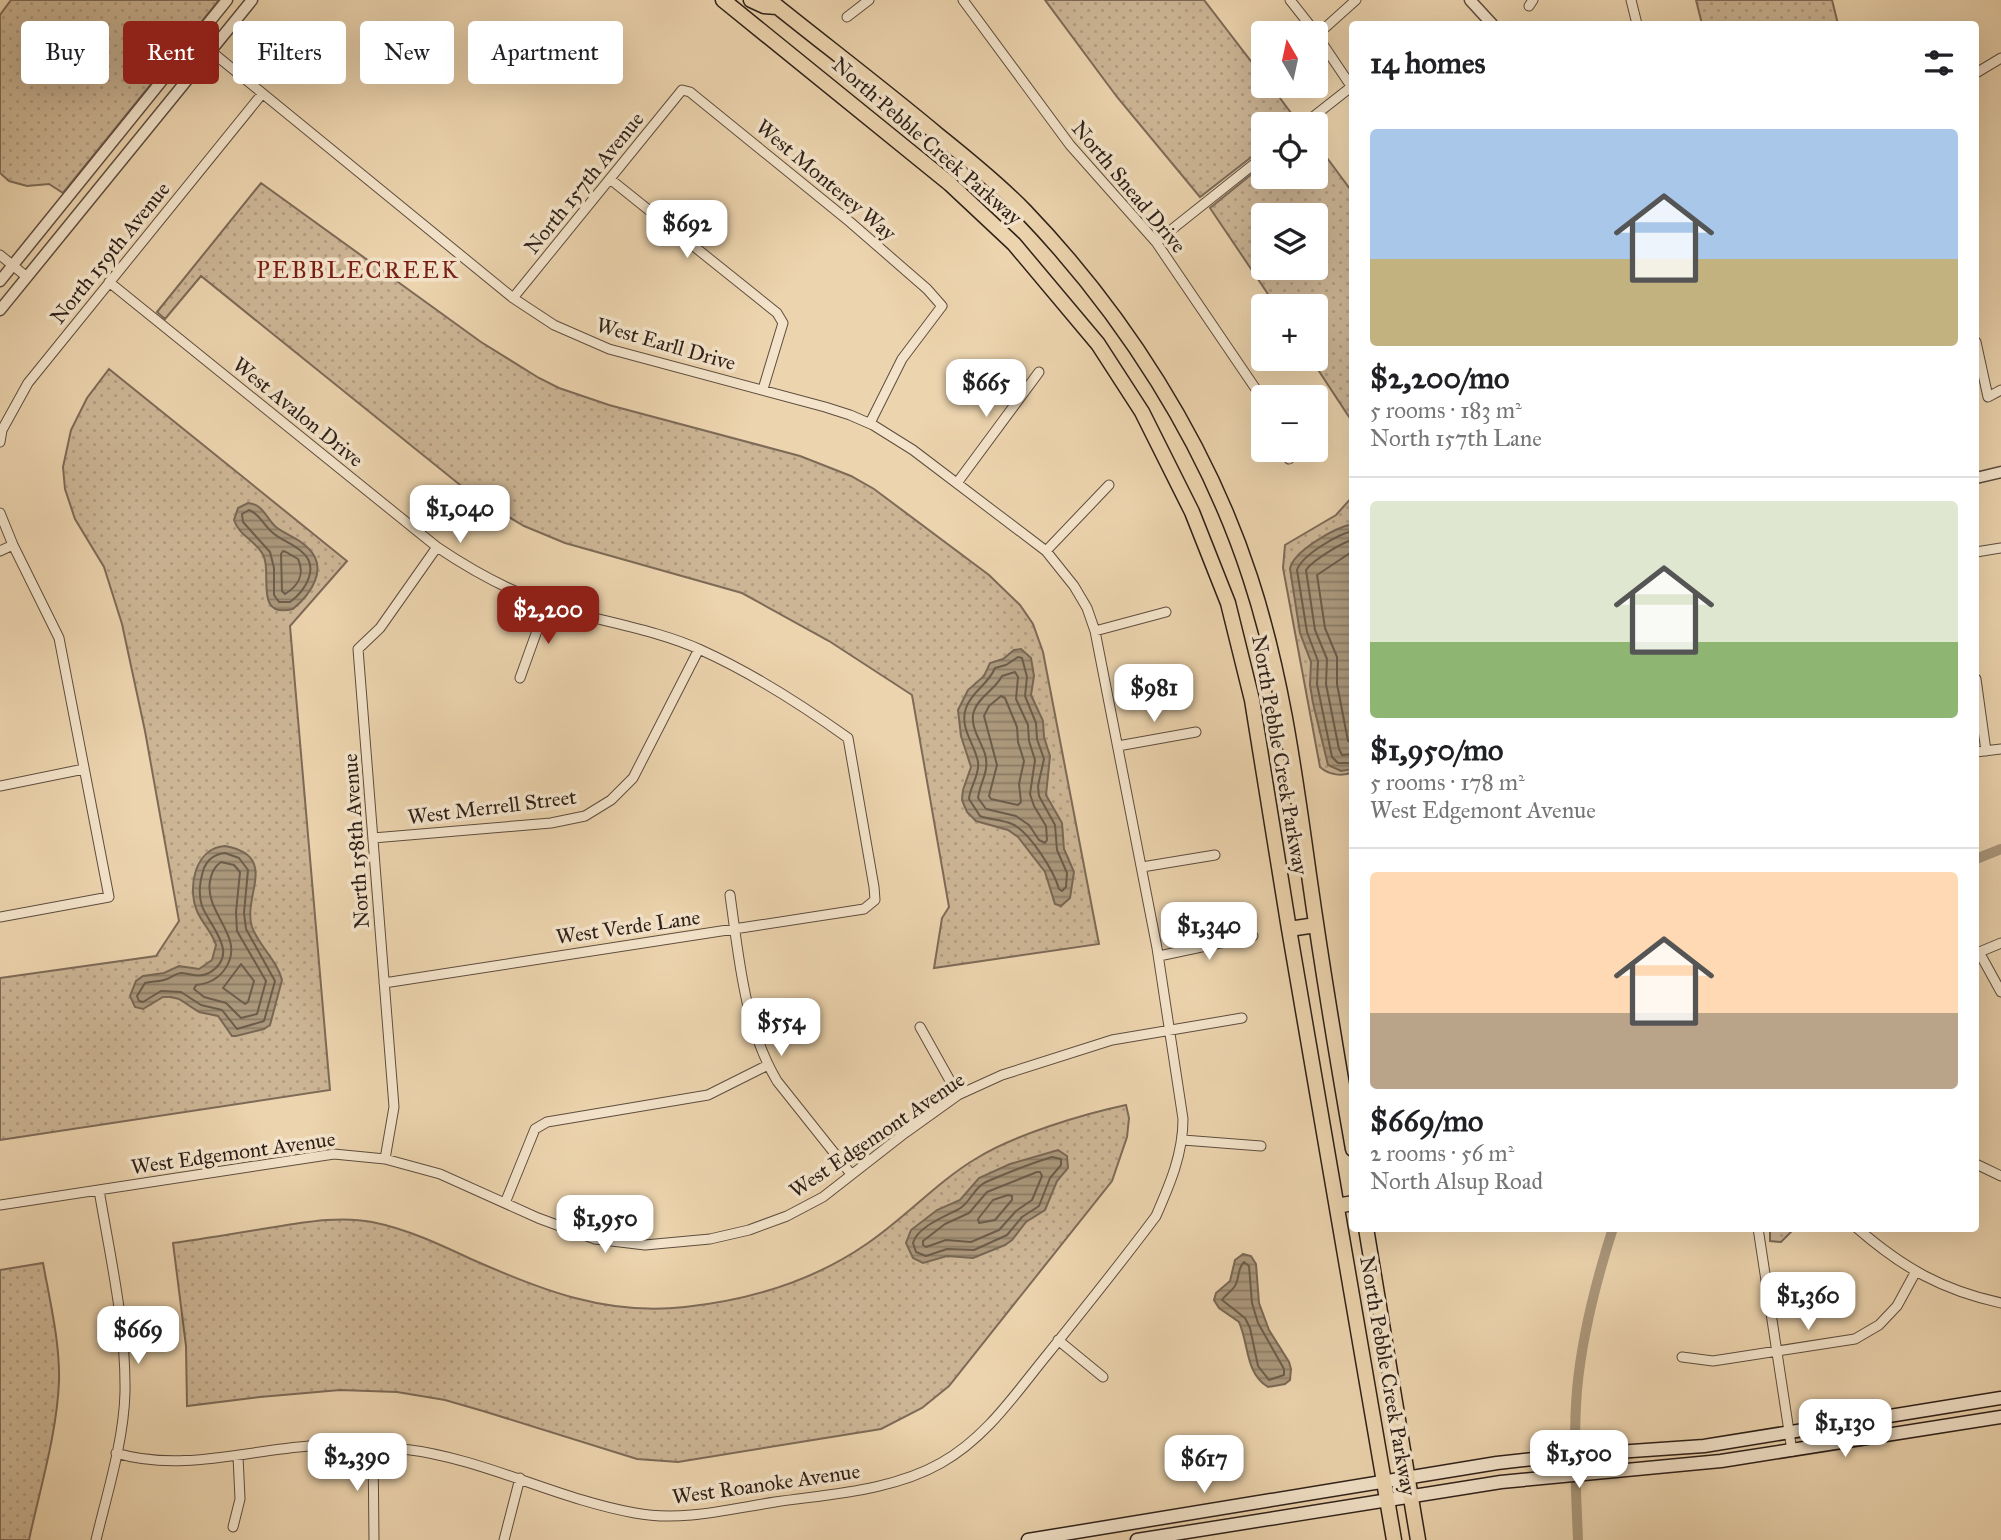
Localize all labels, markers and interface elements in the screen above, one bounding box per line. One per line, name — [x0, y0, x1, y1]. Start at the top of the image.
chip: Buy — [21, 21, 109, 84]
chip: Rent — [123, 21, 219, 84]
chip: Filters — [233, 21, 346, 84]
chip: New — [360, 21, 454, 84]
chip: Apartment — [468, 21, 623, 84]
north arrow — [1251, 21, 1328, 98]
map controls — [1251, 21, 1328, 462]
icon: filters — [1920, 44, 1958, 82]
text: 14 homes — [1370, 45, 1485, 81]
street label: North Pebble Creek Parkway — [827, 52, 1028, 231]
street label: North 157th Avenue — [519, 106, 649, 259]
button: locate — [1251, 112, 1328, 189]
street label: West Monterey Way — [751, 114, 902, 247]
street label: North Snead Drive — [1066, 116, 1192, 258]
icon: home — [1601, 175, 1727, 301]
street label: North 159th Avenue — [45, 176, 175, 329]
pin: $692 — [646, 201, 728, 260]
button: layers — [1251, 203, 1328, 280]
text: $692 — [662, 209, 712, 237]
district label: PEBBLECREEK — [256, 255, 460, 285]
button: + — [1251, 294, 1328, 371]
street label: West Earll Drive — [593, 312, 739, 376]
street label: West Avalon Drive — [227, 351, 369, 473]
pin: $665 — [945, 360, 1027, 419]
text: $2,200/mo — [1370, 360, 1509, 396]
text: $665 — [962, 368, 1010, 396]
button: − — [1251, 385, 1328, 462]
text: 5 rooms · 183 m² — [1370, 396, 1522, 424]
text: North 157th Lane — [1370, 424, 1542, 452]
pin: $1,040 — [403, 486, 517, 545]
text: $1,040 — [426, 494, 494, 522]
icon: home — [1601, 547, 1727, 673]
pin: $2,200 — [491, 586, 605, 646]
text: $2,200 — [513, 595, 583, 623]
street label: North Pebble Creek Parkway — [1246, 633, 1314, 878]
pin: $981 — [1113, 664, 1195, 724]
text: $981 — [1130, 673, 1178, 701]
text: $1,950/mo — [1370, 732, 1503, 768]
street label: North 158th Avenue — [337, 752, 375, 929]
text: 5 rooms · 178 m² — [1370, 768, 1525, 796]
street label: West Merrell Street — [406, 784, 579, 830]
text: West Edgemont Avenue — [1370, 796, 1596, 824]
pin: $1,340 — [1152, 902, 1266, 962]
street label: West Verde Lane — [554, 904, 702, 950]
text: $1,340 — [1177, 911, 1241, 939]
icon: home — [1601, 918, 1727, 1044]
pin: $554 — [740, 998, 822, 1058]
text: $554 — [757, 1007, 805, 1035]
street label: West Edgemont Avenue — [784, 1066, 970, 1203]
text: $669/mo — [1370, 1103, 1483, 1139]
street label: West Edgemont Avenue — [129, 1126, 337, 1180]
text: 2 rooms · 56 m² — [1370, 1139, 1514, 1167]
text: North Alsup Road — [1370, 1167, 1543, 1195]
pin: $1,950 — [548, 1196, 662, 1255]
text: $1,950 — [572, 1204, 638, 1232]
street label: North Pebble Creek Parkway — [1354, 1254, 1422, 1499]
pin: $1,360 — [1751, 1272, 1865, 1332]
text: $1,360 — [1776, 1281, 1840, 1309]
pin: $669 — [97, 1306, 179, 1366]
text: $669 — [113, 1315, 163, 1343]
pin: $1,130 — [1788, 1400, 1902, 1459]
text: $1,130 — [1815, 1408, 1875, 1436]
pin: $1,500 — [1522, 1430, 1636, 1490]
pin: $2,390 — [300, 1434, 414, 1493]
pin: $617 — [1163, 1436, 1245, 1495]
text: $1,500 — [1546, 1439, 1612, 1467]
text: $2,390 — [324, 1442, 390, 1470]
text: $617 — [1181, 1444, 1227, 1472]
street label: West Roanoke Avenue — [670, 1458, 862, 1510]

